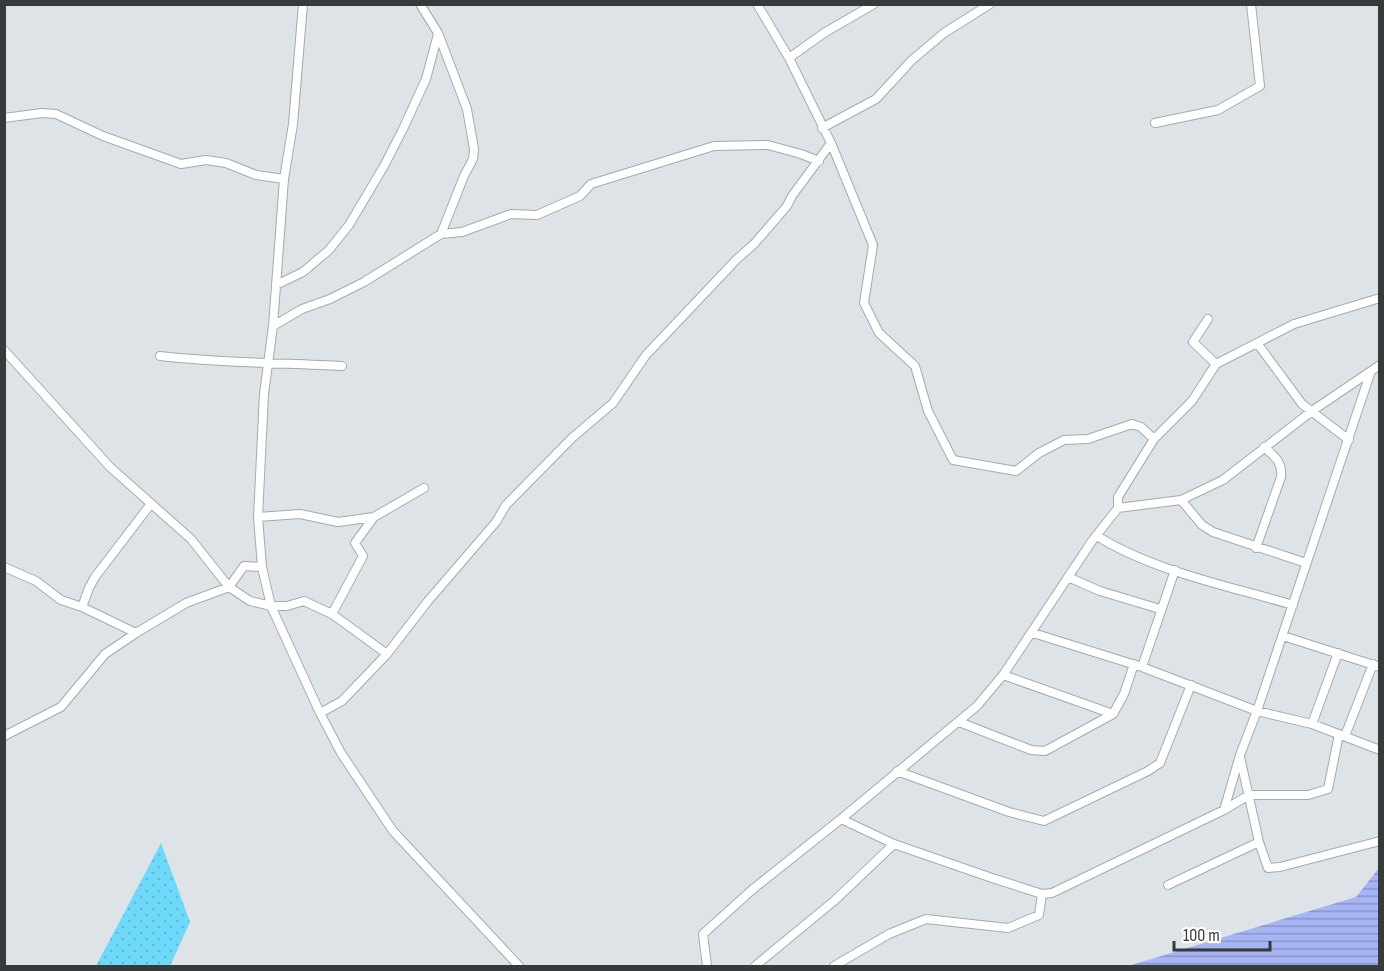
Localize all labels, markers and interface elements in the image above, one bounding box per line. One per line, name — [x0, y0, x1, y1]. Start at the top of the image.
scale bar — [1174, 914, 1270, 952]
text: 100 m — [1183, 925, 1220, 946]

